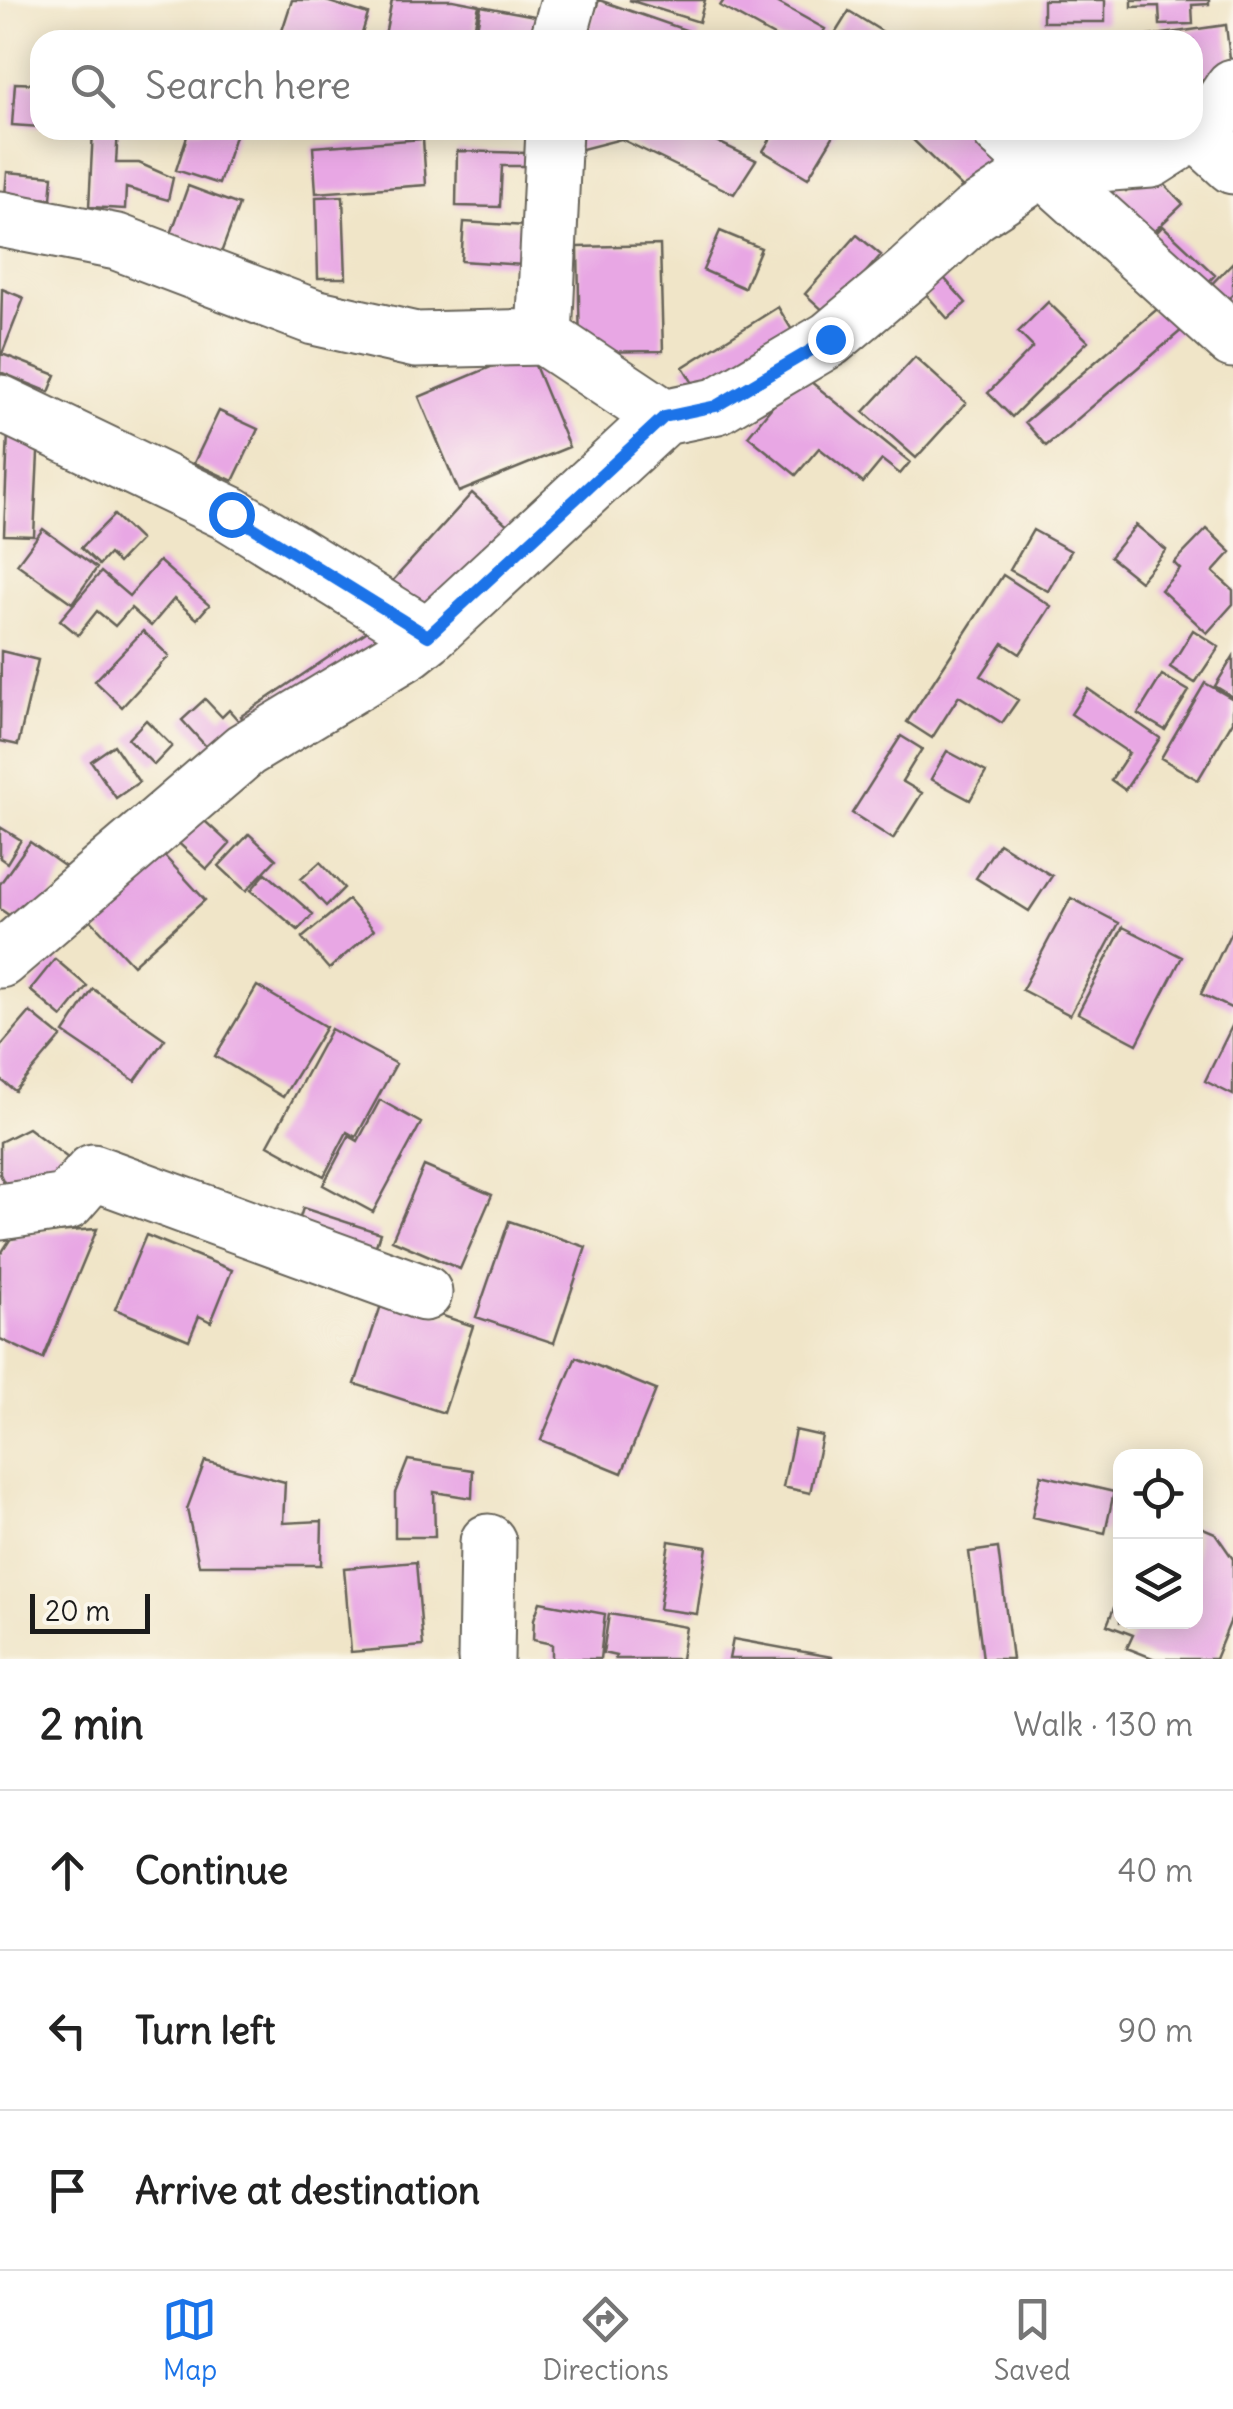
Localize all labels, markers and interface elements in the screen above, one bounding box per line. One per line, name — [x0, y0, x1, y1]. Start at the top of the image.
search box — [30, 30, 1203, 140]
icon: search — [65, 58, 120, 113]
text: Search here — [145, 62, 351, 109]
route end — [808, 317, 854, 363]
route start — [209, 492, 255, 538]
map controls — [1113, 1449, 1203, 1629]
button: locate — [1113, 1449, 1203, 1539]
button: layers — [1113, 1539, 1203, 1629]
scale bar — [30, 1589, 150, 1634]
text: 20 m — [45, 1593, 110, 1629]
text: 2 min — [40, 1698, 144, 1750]
text: Walk · 130 m — [1013, 1704, 1193, 1745]
icon: ahead — [40, 1843, 95, 1898]
text: Continue — [135, 1847, 288, 1894]
text: 40 m — [1118, 1850, 1193, 1891]
icon: left — [40, 2003, 95, 2058]
text: Turn left — [135, 2007, 275, 2054]
text: 90 m — [1118, 2010, 1193, 2051]
icon: arrive — [40, 2163, 95, 2218]
text: Arrive at destination — [135, 2167, 480, 2214]
tab: Map — [162, 2292, 217, 2388]
tab: Directions — [542, 2292, 669, 2388]
tab: Saved — [994, 2292, 1071, 2388]

